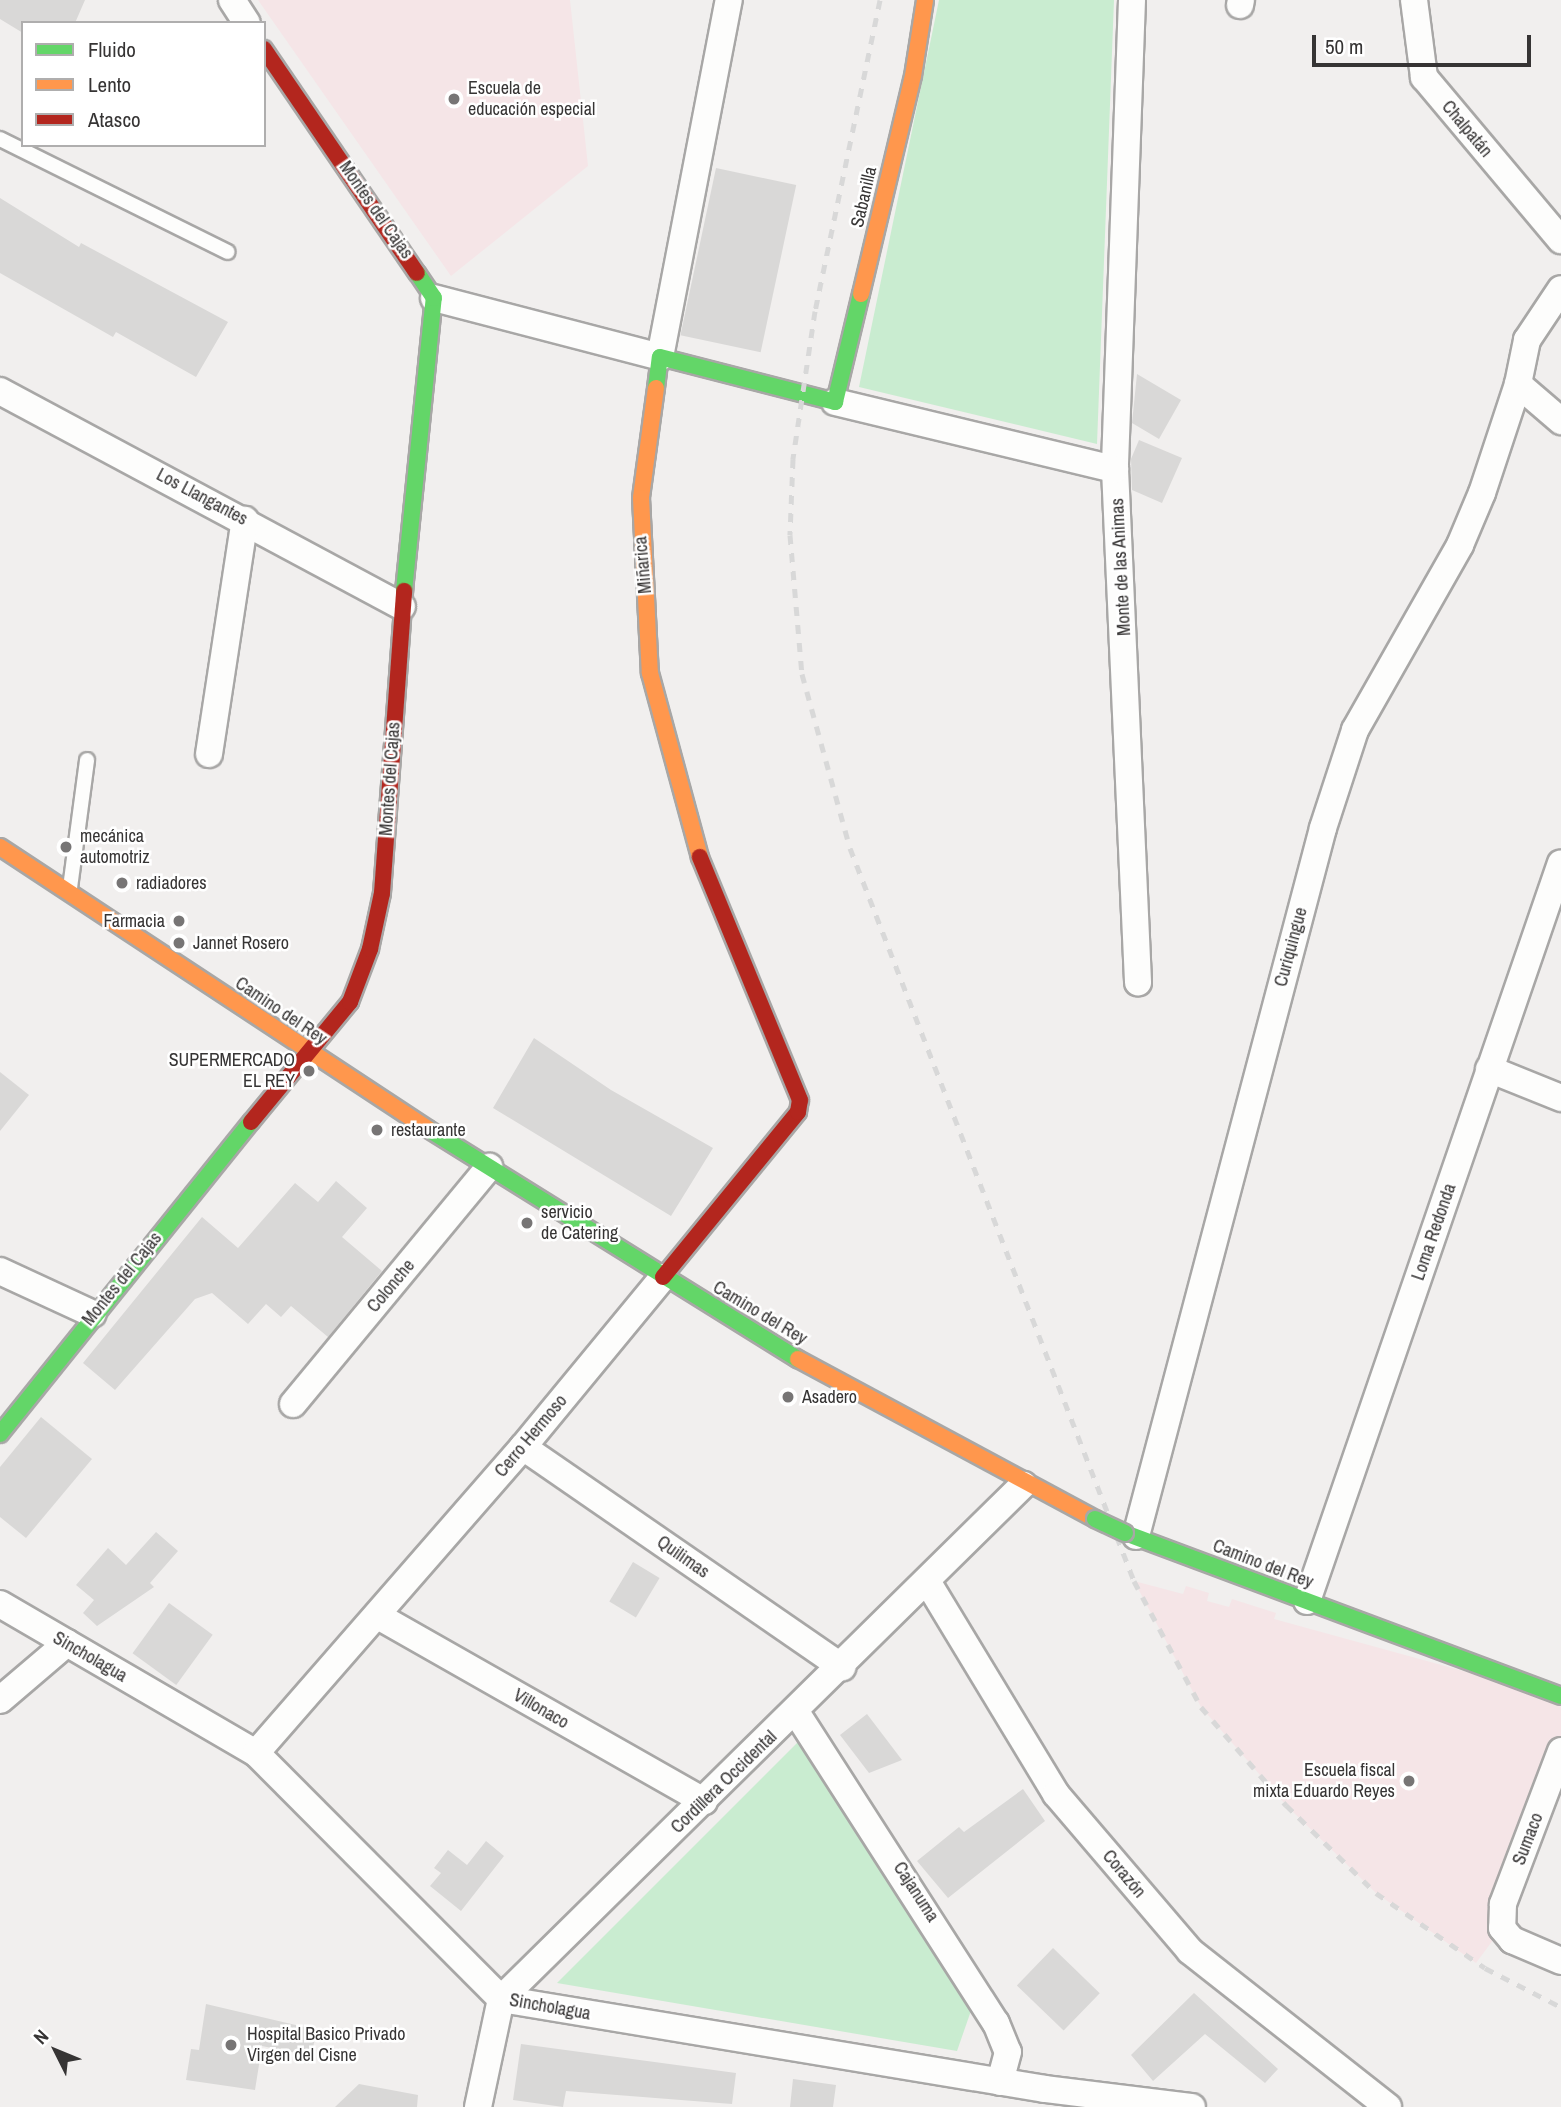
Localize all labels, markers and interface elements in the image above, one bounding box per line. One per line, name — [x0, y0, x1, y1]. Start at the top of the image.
legend — [21, 21, 266, 147]
scale bar — [1316, 21, 1535, 65]
text: 50 m — [1325, 32, 1363, 61]
text: Fluido — [88, 35, 136, 64]
text: Lento — [88, 70, 131, 99]
place label: Escuela de educación especial — [468, 78, 595, 120]
marker: Escuela de educación especial — [446, 91, 462, 107]
street label: Chalpatán — [1437, 96, 1497, 162]
text: Atasco — [88, 105, 141, 134]
street label: Montes del Cajas — [334, 157, 418, 263]
street label: Sabanilla — [847, 165, 881, 229]
street label: Los Llangantes — [153, 464, 251, 530]
street label: Monte de las Animas — [1107, 497, 1135, 637]
street label: Miñarica — [630, 535, 656, 595]
street label: Montes del Cajas — [375, 721, 405, 837]
place label: mecánica automotriz — [80, 826, 150, 868]
marker: mecánica automotriz — [58, 839, 74, 855]
place label: radiadores — [136, 872, 207, 894]
marker: radiadores — [114, 875, 130, 891]
street label: Curiquingue — [1270, 905, 1312, 989]
place label: Farmacia — [103, 910, 165, 932]
marker: Farmacia — [171, 913, 187, 929]
place label: Jannet Rosero — [193, 932, 289, 954]
marker: Jannet Rosero — [171, 935, 187, 951]
street label: Camino del Rey — [231, 972, 331, 1050]
place label: SUPERMERCADO EL REY — [169, 1050, 295, 1092]
marker: SUPERMERCADO EL REY — [301, 1063, 317, 1079]
place label: restaurante — [391, 1119, 466, 1141]
marker: restaurante — [369, 1122, 385, 1138]
street label: Loma Redonda — [1407, 1181, 1461, 1283]
place label: servicio de Catering — [541, 1202, 618, 1244]
marker: servicio de Catering — [519, 1215, 535, 1231]
street label: Montes del Cajas — [78, 1228, 166, 1330]
street label: Colonche — [363, 1255, 419, 1317]
street label: Camino del Rey — [709, 1276, 811, 1350]
place label: Asadero — [802, 1386, 857, 1408]
marker: Asadero — [780, 1389, 796, 1405]
street label: Cerro Hermoso — [490, 1390, 572, 1482]
street label: Quilimas — [653, 1531, 713, 1583]
street label: Camino del Rey — [1210, 1535, 1316, 1593]
street label: Sincholagua — [49, 1627, 131, 1687]
street label: Villonaco — [509, 1685, 573, 1733]
street label: Cordillera Occidental — [667, 1726, 781, 1838]
place label: Escuela fiscal mixta Eduardo Reyes — [1253, 1760, 1395, 1802]
marker: Escuela fiscal mixta Eduardo Reyes — [1401, 1773, 1417, 1789]
street label: Sumaco — [1508, 1810, 1548, 1868]
street label: Corazón — [1098, 1846, 1150, 1902]
street label: Cajanuma — [889, 1858, 943, 1926]
street label: Sincholagua — [508, 1989, 592, 2025]
north arrow — [21, 2016, 91, 2086]
text: N — [27, 2024, 54, 2050]
place label: Hospital Basico Privado Virgen del Cisne — [247, 2024, 405, 2066]
marker: Hospital Basico Privado Virgen del Cisne — [221, 2035, 241, 2055]

